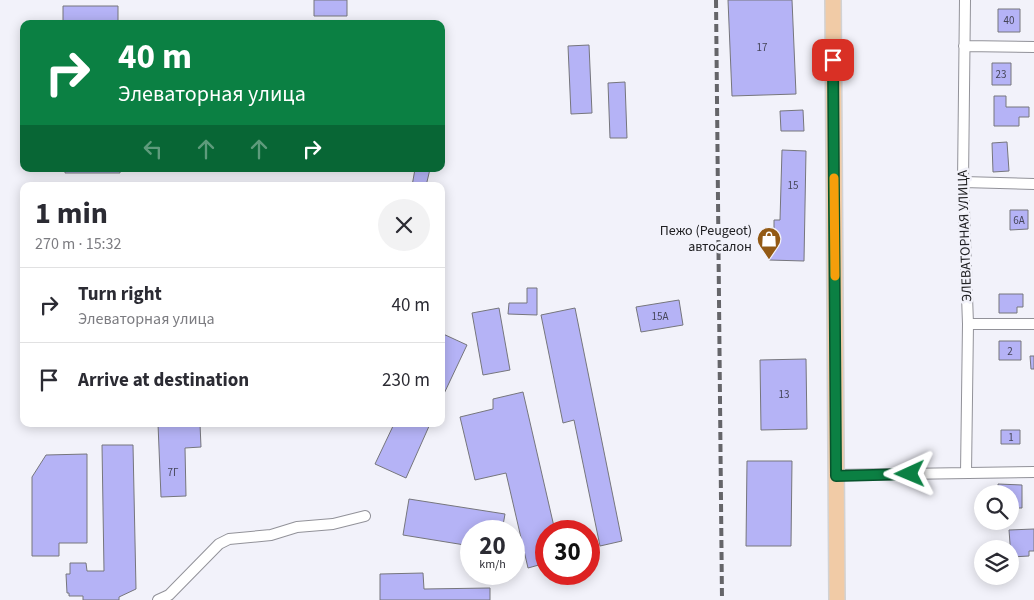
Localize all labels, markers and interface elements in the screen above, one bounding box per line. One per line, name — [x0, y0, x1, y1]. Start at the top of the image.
house number: 40 — [1004, 13, 1014, 28]
text: 40 m — [118, 32, 192, 82]
pin — [812, 39, 854, 81]
icon: right — [35, 40, 100, 105]
house number: 17 — [757, 40, 767, 55]
icon: arrive — [819, 46, 847, 74]
house number: 23 — [996, 67, 1006, 82]
text: Элеваторная улица — [118, 78, 306, 110]
icon: left — [139, 135, 167, 163]
icon: ahead — [192, 135, 220, 163]
icon: ahead — [245, 135, 273, 163]
icon: right — [298, 135, 326, 163]
street label: ЭЛЕВАТОРНАЯ УЛИЦА — [953, 169, 977, 302]
house number: 15 — [788, 178, 798, 193]
text: 1 min — [35, 192, 108, 235]
button: close — [378, 199, 430, 251]
house number: 6А — [1013, 213, 1025, 228]
place label: Пежо (Peugeot) автосалон — [660, 221, 752, 257]
shop icon: Пежо (Peugeot) автосалон — [756, 226, 782, 260]
text: 270 m · 15:32 — [35, 233, 122, 255]
text: Turn right — [78, 281, 162, 308]
icon: right — [35, 291, 63, 319]
text: 40 m — [392, 292, 430, 319]
text: Элеваторная улица — [78, 308, 215, 330]
house number: 15А — [652, 309, 668, 324]
house number: 2 — [1007, 344, 1013, 359]
icon: arrive — [35, 366, 63, 394]
text: Arrive at destination — [78, 367, 249, 394]
text: 230 m — [382, 367, 430, 394]
house number: 13 — [779, 387, 789, 402]
house number: 1 — [1008, 430, 1014, 445]
position arrow — [883, 447, 935, 499]
house number: 7Г — [168, 465, 179, 480]
map controls — [974, 485, 1019, 585]
button: search — [974, 485, 1019, 530]
speed limit sign: 30 — [535, 520, 600, 585]
text: 20 — [479, 528, 506, 564]
button: layers — [974, 540, 1019, 585]
text: km/h — [479, 556, 506, 573]

